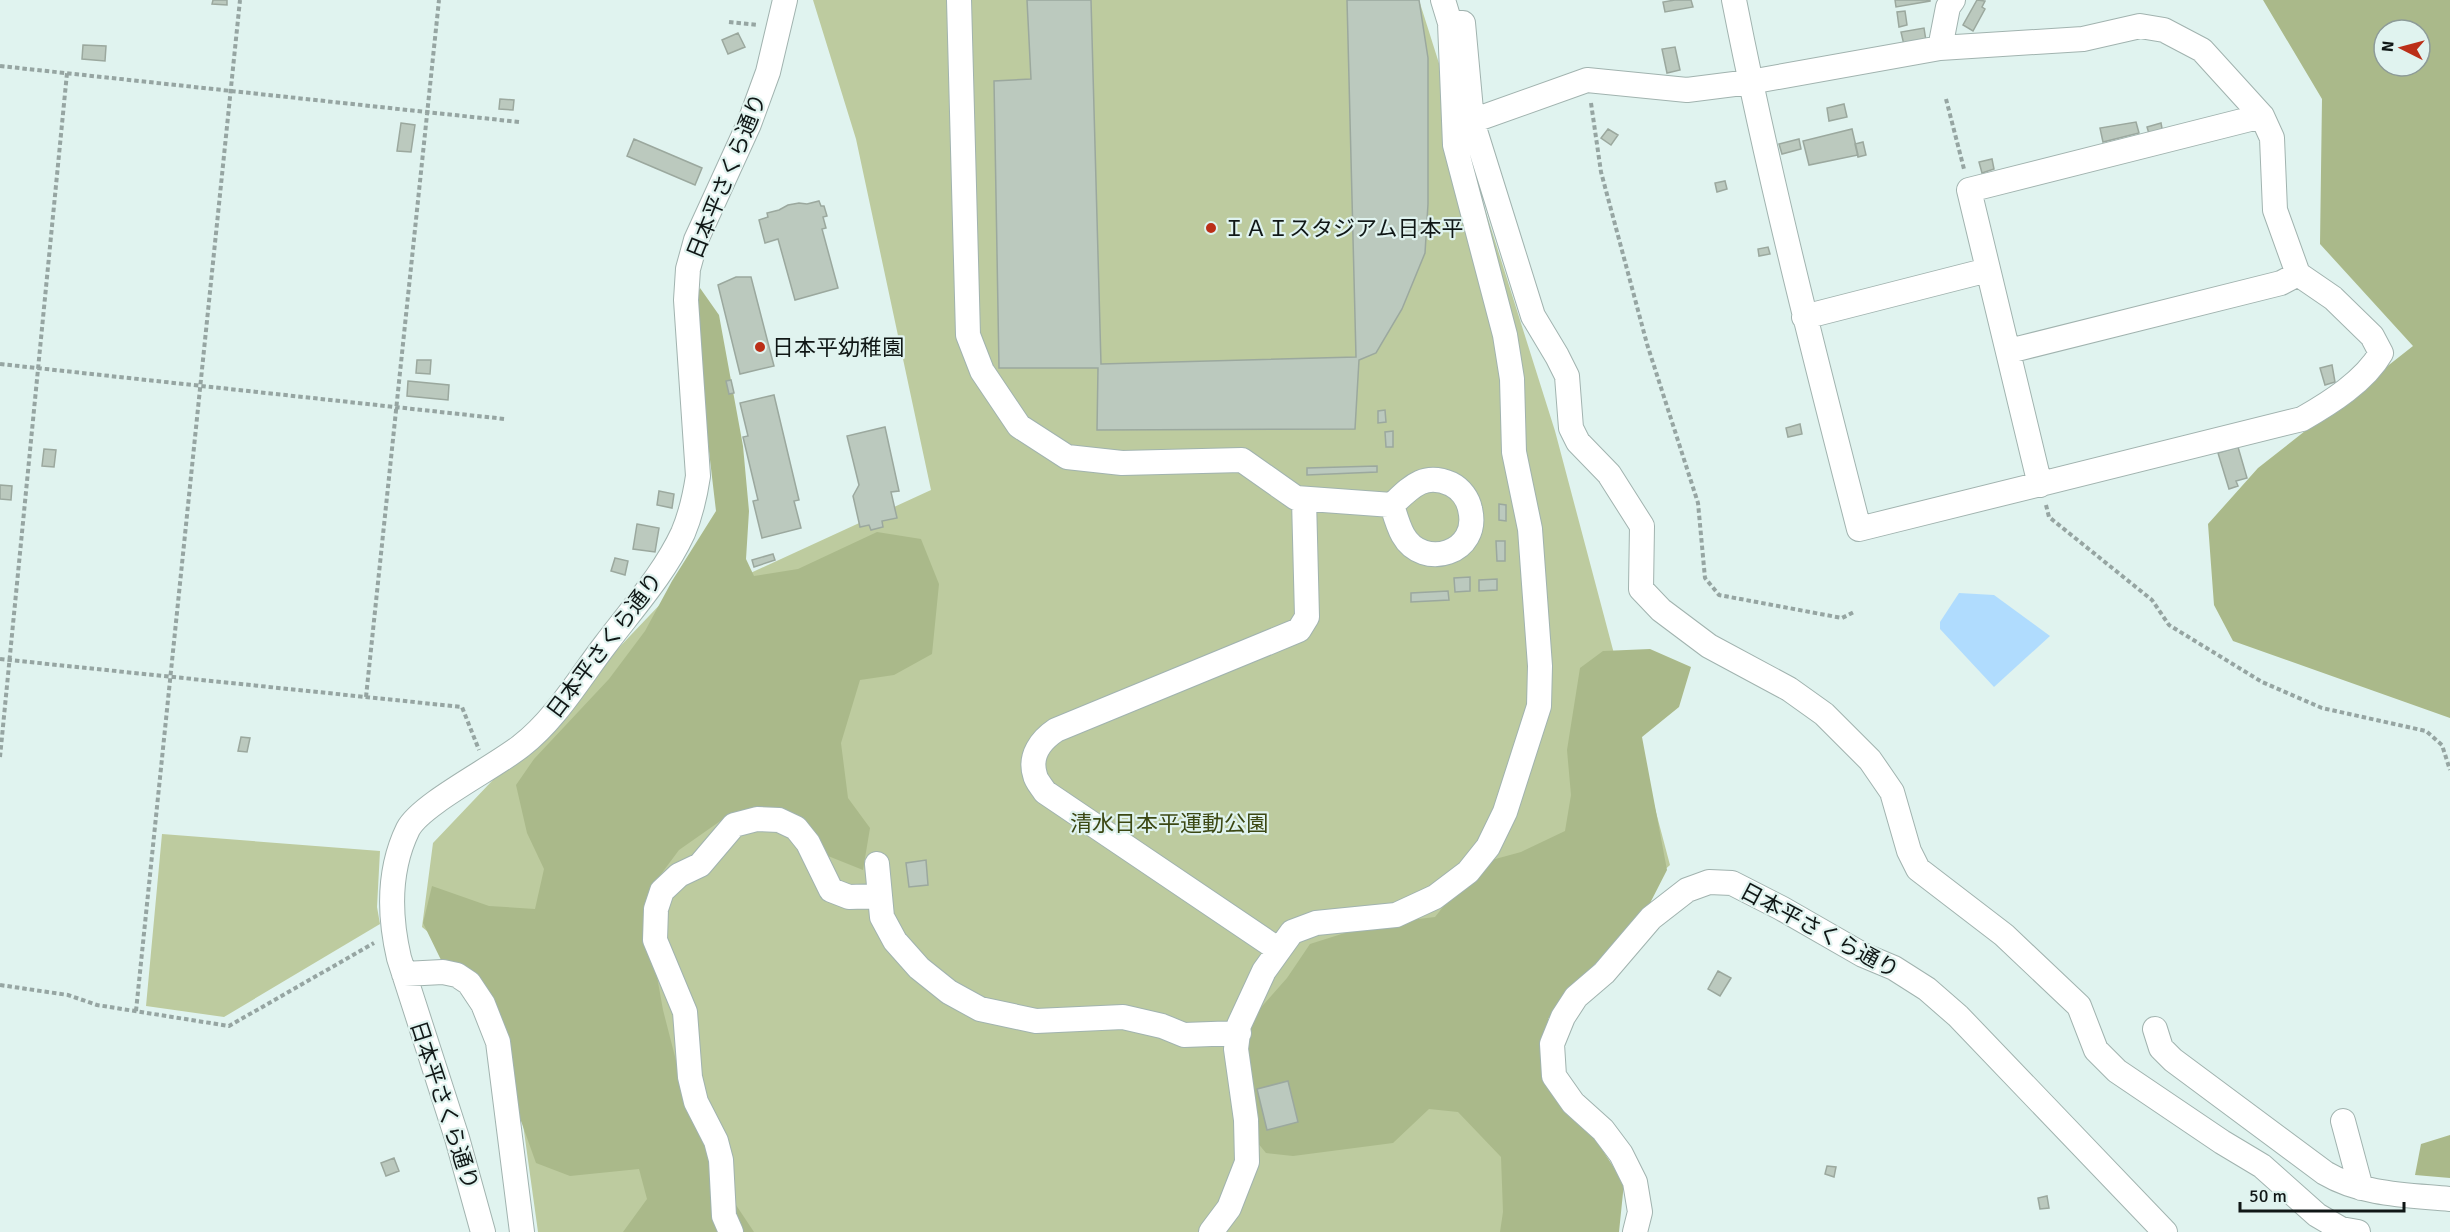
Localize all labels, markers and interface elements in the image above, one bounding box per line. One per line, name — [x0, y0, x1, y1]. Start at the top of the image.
north arrow — [2372, 18, 2432, 78]
text: N — [2378, 40, 2399, 53]
street label: 日本平さくら通り — [681, 90, 772, 263]
place label: ＩＡＩスタジアム日本平 — [1223, 215, 1463, 242]
marker: ＩＡＩスタジアム日本平 — [1204, 221, 1218, 235]
place label: 日本平幼稚園 — [772, 334, 904, 361]
marker: 日本平幼稚園 — [753, 340, 767, 354]
street label: 日本平さくら通り — [541, 567, 668, 724]
park label: 清水日本平運動公園 — [1070, 810, 1268, 837]
street label: 日本平さくら通り — [1736, 877, 1904, 984]
street label: 日本平さくら通り — [404, 1017, 485, 1193]
scale bar — [2240, 1175, 2404, 1213]
text: 50 m — [2249, 1185, 2287, 1207]

